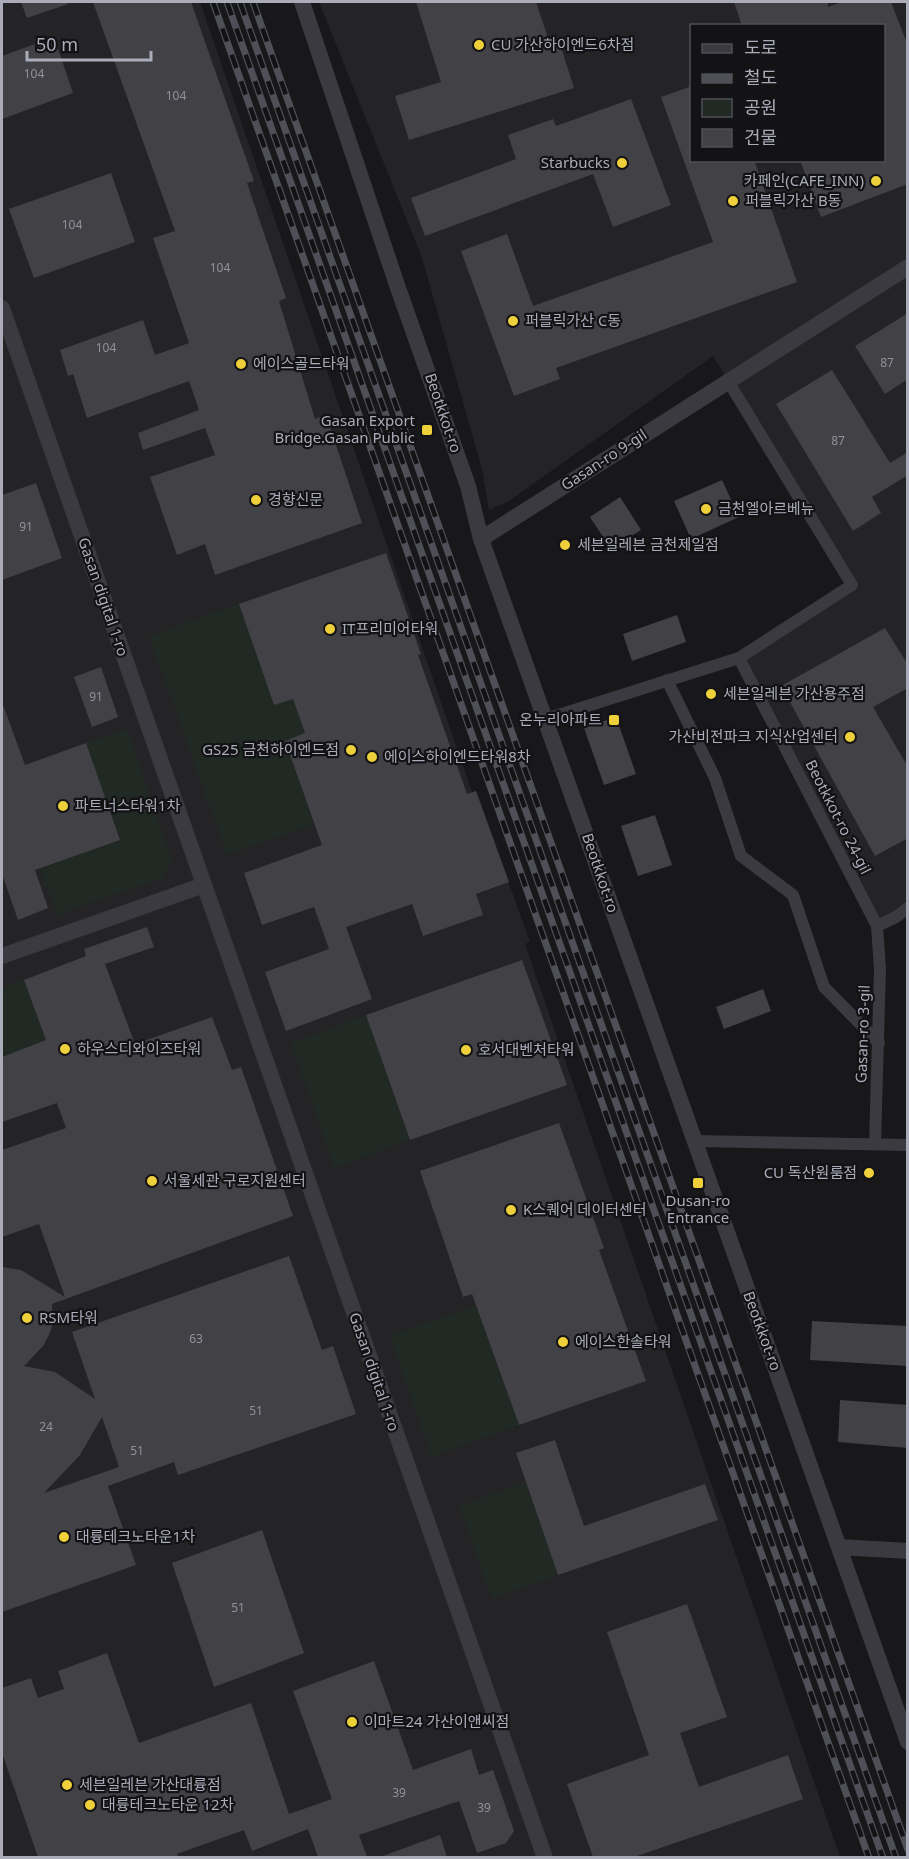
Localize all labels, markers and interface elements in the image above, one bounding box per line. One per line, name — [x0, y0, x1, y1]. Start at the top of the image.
scale bar — [27, 24, 152, 62]
legend — [690, 24, 885, 162]
text: 50 m — [36, 32, 78, 56]
place label: CU 가산하이엔드6차점 — [491, 34, 634, 54]
text: 도로 — [744, 35, 777, 59]
marker: CU 가산하이엔드6차점 — [472, 38, 486, 52]
house number: 104 — [24, 65, 44, 82]
text: 철도 — [744, 65, 777, 89]
house number: 104 — [166, 87, 186, 104]
text: 공원 — [744, 95, 777, 119]
text: 건물 — [744, 125, 777, 149]
place label: Starbucks — [541, 152, 610, 172]
marker: Starbucks — [615, 156, 629, 170]
place label: 카페인(CAFE_INN) — [744, 170, 864, 190]
marker: 카페인(CAFE_INN) — [869, 174, 883, 188]
place label: 퍼블릭가산 B동 — [745, 190, 841, 210]
marker: 퍼블릭가산 B동 — [726, 194, 740, 208]
house number: 104 — [62, 216, 82, 233]
house number: 104 — [210, 259, 230, 276]
place label: 퍼블릭가산 C동 — [525, 310, 621, 330]
marker: 퍼블릭가산 C동 — [506, 314, 520, 328]
house number: 104 — [96, 339, 116, 356]
place label: 에이스골드타워 — [253, 353, 350, 373]
house number: 87 — [880, 354, 894, 371]
marker: 에이스골드타워 — [234, 357, 248, 371]
street label: Beotkkot-ro — [421, 370, 467, 455]
place label: Gasan Export Bridge.Gasan Public — [274, 410, 416, 447]
marker: Gasan Export Bridge.Gasan Public — [420, 423, 434, 437]
street label: Gasan-ro 9-gil — [557, 424, 650, 494]
house number: 87 — [831, 432, 845, 449]
place label: 경향신문 — [268, 489, 323, 509]
marker: 경향신문 — [249, 493, 263, 507]
place label: 금천엘아르베뉴 — [718, 498, 815, 518]
marker: 금천엘아르베뉴 — [699, 502, 713, 516]
house number: 91 — [19, 518, 33, 535]
place label: 세븐일레븐 금천제일점 — [577, 534, 719, 554]
street label: Gasan digital 1-ro — [74, 535, 134, 659]
marker: 세븐일레븐 금천제일점 — [558, 538, 572, 552]
place label: IT프리미어타워 — [342, 618, 438, 638]
marker: IT프리미어타워 — [323, 622, 337, 636]
place label: 세븐일레븐 가산용주점 — [723, 683, 865, 703]
marker: 세븐일레븐 가산용주점 — [704, 687, 718, 701]
house number: 91 — [89, 688, 103, 705]
place label: 온누리아파트 — [519, 709, 602, 729]
marker: 온누리아파트 — [607, 713, 621, 727]
place label: 가산비전파크 지식산업센터 — [668, 726, 838, 746]
marker: 가산비전파크 지식산업센터 — [843, 730, 857, 744]
place label: GS25 금천하이엔드점 — [202, 739, 339, 759]
marker: GS25 금천하이엔드점 — [344, 743, 358, 757]
place label: 에이스하이엔드타워8차 — [384, 746, 531, 766]
marker: 에이스하이엔드타워8차 — [365, 750, 379, 764]
street label: Beotkkot-ro 24-gil — [801, 756, 876, 877]
place label: 파트너스타워1차 — [75, 795, 180, 815]
marker: 파트너스타워1차 — [56, 799, 70, 813]
street label: Beotkkot-ro — [578, 830, 624, 915]
street label: Gasan-ro 3-gil — [850, 985, 874, 1083]
place label: 하우스디와이즈타워 — [77, 1038, 201, 1058]
place label: 호서대벤처타워 — [478, 1039, 575, 1059]
marker: 하우스디와이즈타워 — [58, 1042, 72, 1056]
marker: 호서대벤처타워 — [459, 1043, 473, 1057]
place label: CU 독산원룸점 — [764, 1162, 857, 1182]
marker: CU 독산원룸점 — [862, 1166, 876, 1180]
place label: 서울세관 구로지원센터 — [164, 1170, 306, 1190]
marker: 서울세관 구로지원센터 — [145, 1174, 159, 1188]
marker: Dusan-ro Entrance — [691, 1176, 705, 1190]
place label: Dusan-ro Entrance — [666, 1190, 730, 1227]
place label: K스퀘어 데이터센터 — [523, 1199, 647, 1219]
marker: K스퀘어 데이터센터 — [504, 1203, 518, 1217]
street label: Beotkkot-ro — [739, 1288, 787, 1373]
place label: RSM타워 — [39, 1307, 98, 1327]
street label: Gasan digital 1-ro — [345, 1310, 405, 1434]
marker: RSM타워 — [20, 1311, 34, 1325]
house number: 63 — [189, 1330, 203, 1347]
place label: 에이스한솔타워 — [575, 1331, 672, 1351]
marker: 에이스한솔타워 — [556, 1335, 570, 1349]
house number: 51 — [249, 1402, 263, 1419]
house number: 24 — [39, 1418, 53, 1435]
house number: 51 — [130, 1442, 144, 1459]
place label: 대륭테크노타운1차 — [76, 1526, 195, 1546]
marker: 대륭테크노타운1차 — [57, 1530, 71, 1544]
house number: 51 — [231, 1599, 245, 1616]
place label: 이마트24 가산이앤씨점 — [364, 1711, 509, 1731]
marker: 이마트24 가산이앤씨점 — [345, 1715, 359, 1729]
place label: 세븐일레븐 가산대륭점 — [79, 1774, 221, 1794]
marker: 세븐일레븐 가산대륭점 — [60, 1778, 74, 1792]
house number: 39 — [392, 1784, 406, 1801]
place label: 대륭테크노타운 12차 — [102, 1794, 234, 1814]
marker: 대륭테크노타운 12차 — [83, 1798, 97, 1812]
house number: 39 — [477, 1799, 491, 1816]

